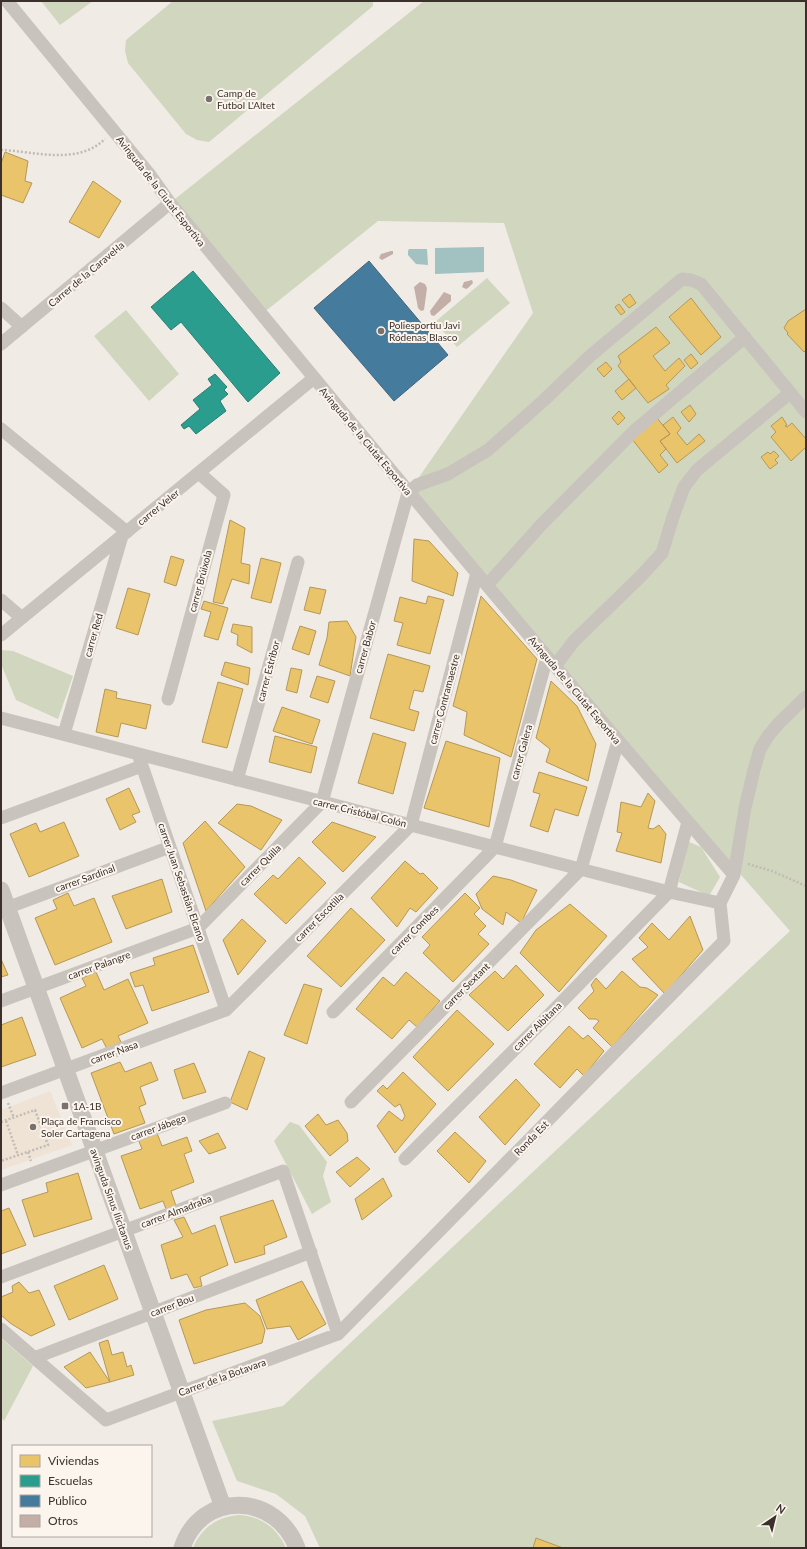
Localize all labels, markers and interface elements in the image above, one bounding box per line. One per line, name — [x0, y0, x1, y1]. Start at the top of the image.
place label: Camp de Futbol L'Altet — [217, 87, 275, 111]
marker: Camp de Futbol L'Altet — [204, 94, 214, 104]
street label: Avinguda de la Ciutat Esportiva — [114, 133, 208, 249]
street label: Carrer de la Caravel·la — [46, 239, 126, 309]
place label: Poliesportiu Javi Ródenas Blasco — [389, 319, 460, 343]
marker: Poliesportiu Javi Ródenas Blasco — [376, 326, 386, 336]
street label: Avinguda de la Ciutat Esportiva — [317, 385, 415, 497]
street label: carrer Veler — [135, 486, 182, 527]
street label: carrer Brúixola — [186, 549, 214, 613]
street label: carrer Red — [81, 612, 105, 658]
street label: carrer Babor — [352, 619, 378, 675]
street label: Avinguda de la Ciutat Esportiva — [526, 634, 624, 746]
street label: carrer Estribor — [254, 639, 282, 703]
street label: carrer Contramaestre — [426, 652, 462, 746]
street label: carrer Galera — [508, 723, 534, 781]
street label: carrer Cristóbal Colón — [312, 795, 408, 829]
street label: carrer Juan Sebastián Elcano — [156, 821, 208, 943]
street label: carrer Quilla — [237, 842, 283, 888]
street label: carrer Sardinal — [53, 862, 117, 894]
street label: carrer Escotilla — [292, 890, 346, 944]
street label: carrer Combes — [387, 903, 441, 957]
street label: carrer Palangre — [66, 948, 132, 982]
street label: carrer Sextant — [440, 960, 492, 1012]
street label: carrer Albitana — [510, 999, 564, 1053]
street label: carrer Nasa — [89, 1038, 139, 1066]
place label: 1A-1B — [73, 1100, 102, 1112]
marker: 1A-1B — [60, 1101, 70, 1111]
street label: carrer Jábega — [129, 1111, 187, 1143]
place label: Plaça de Francisco Soler Cartagena — [41, 1115, 122, 1139]
street label: Ronda Est — [511, 1118, 551, 1158]
marker: Plaça de Francisco Soler Cartagena — [28, 1122, 38, 1132]
street label: avinguda Sinus Ilicitanus — [88, 1147, 136, 1251]
street label: carrer Almadraba — [139, 1192, 213, 1230]
street label: carrer Bou — [149, 1291, 195, 1319]
street label: Carrer de la Botavara — [177, 1356, 267, 1398]
legend — [12, 1445, 152, 1537]
text: Viviendas — [48, 1453, 99, 1468]
text: Escuelas — [48, 1473, 93, 1488]
text: Público — [48, 1493, 87, 1508]
north arrow — [755, 1497, 795, 1537]
text: N — [774, 1501, 788, 1516]
text: Otros — [48, 1513, 78, 1528]

